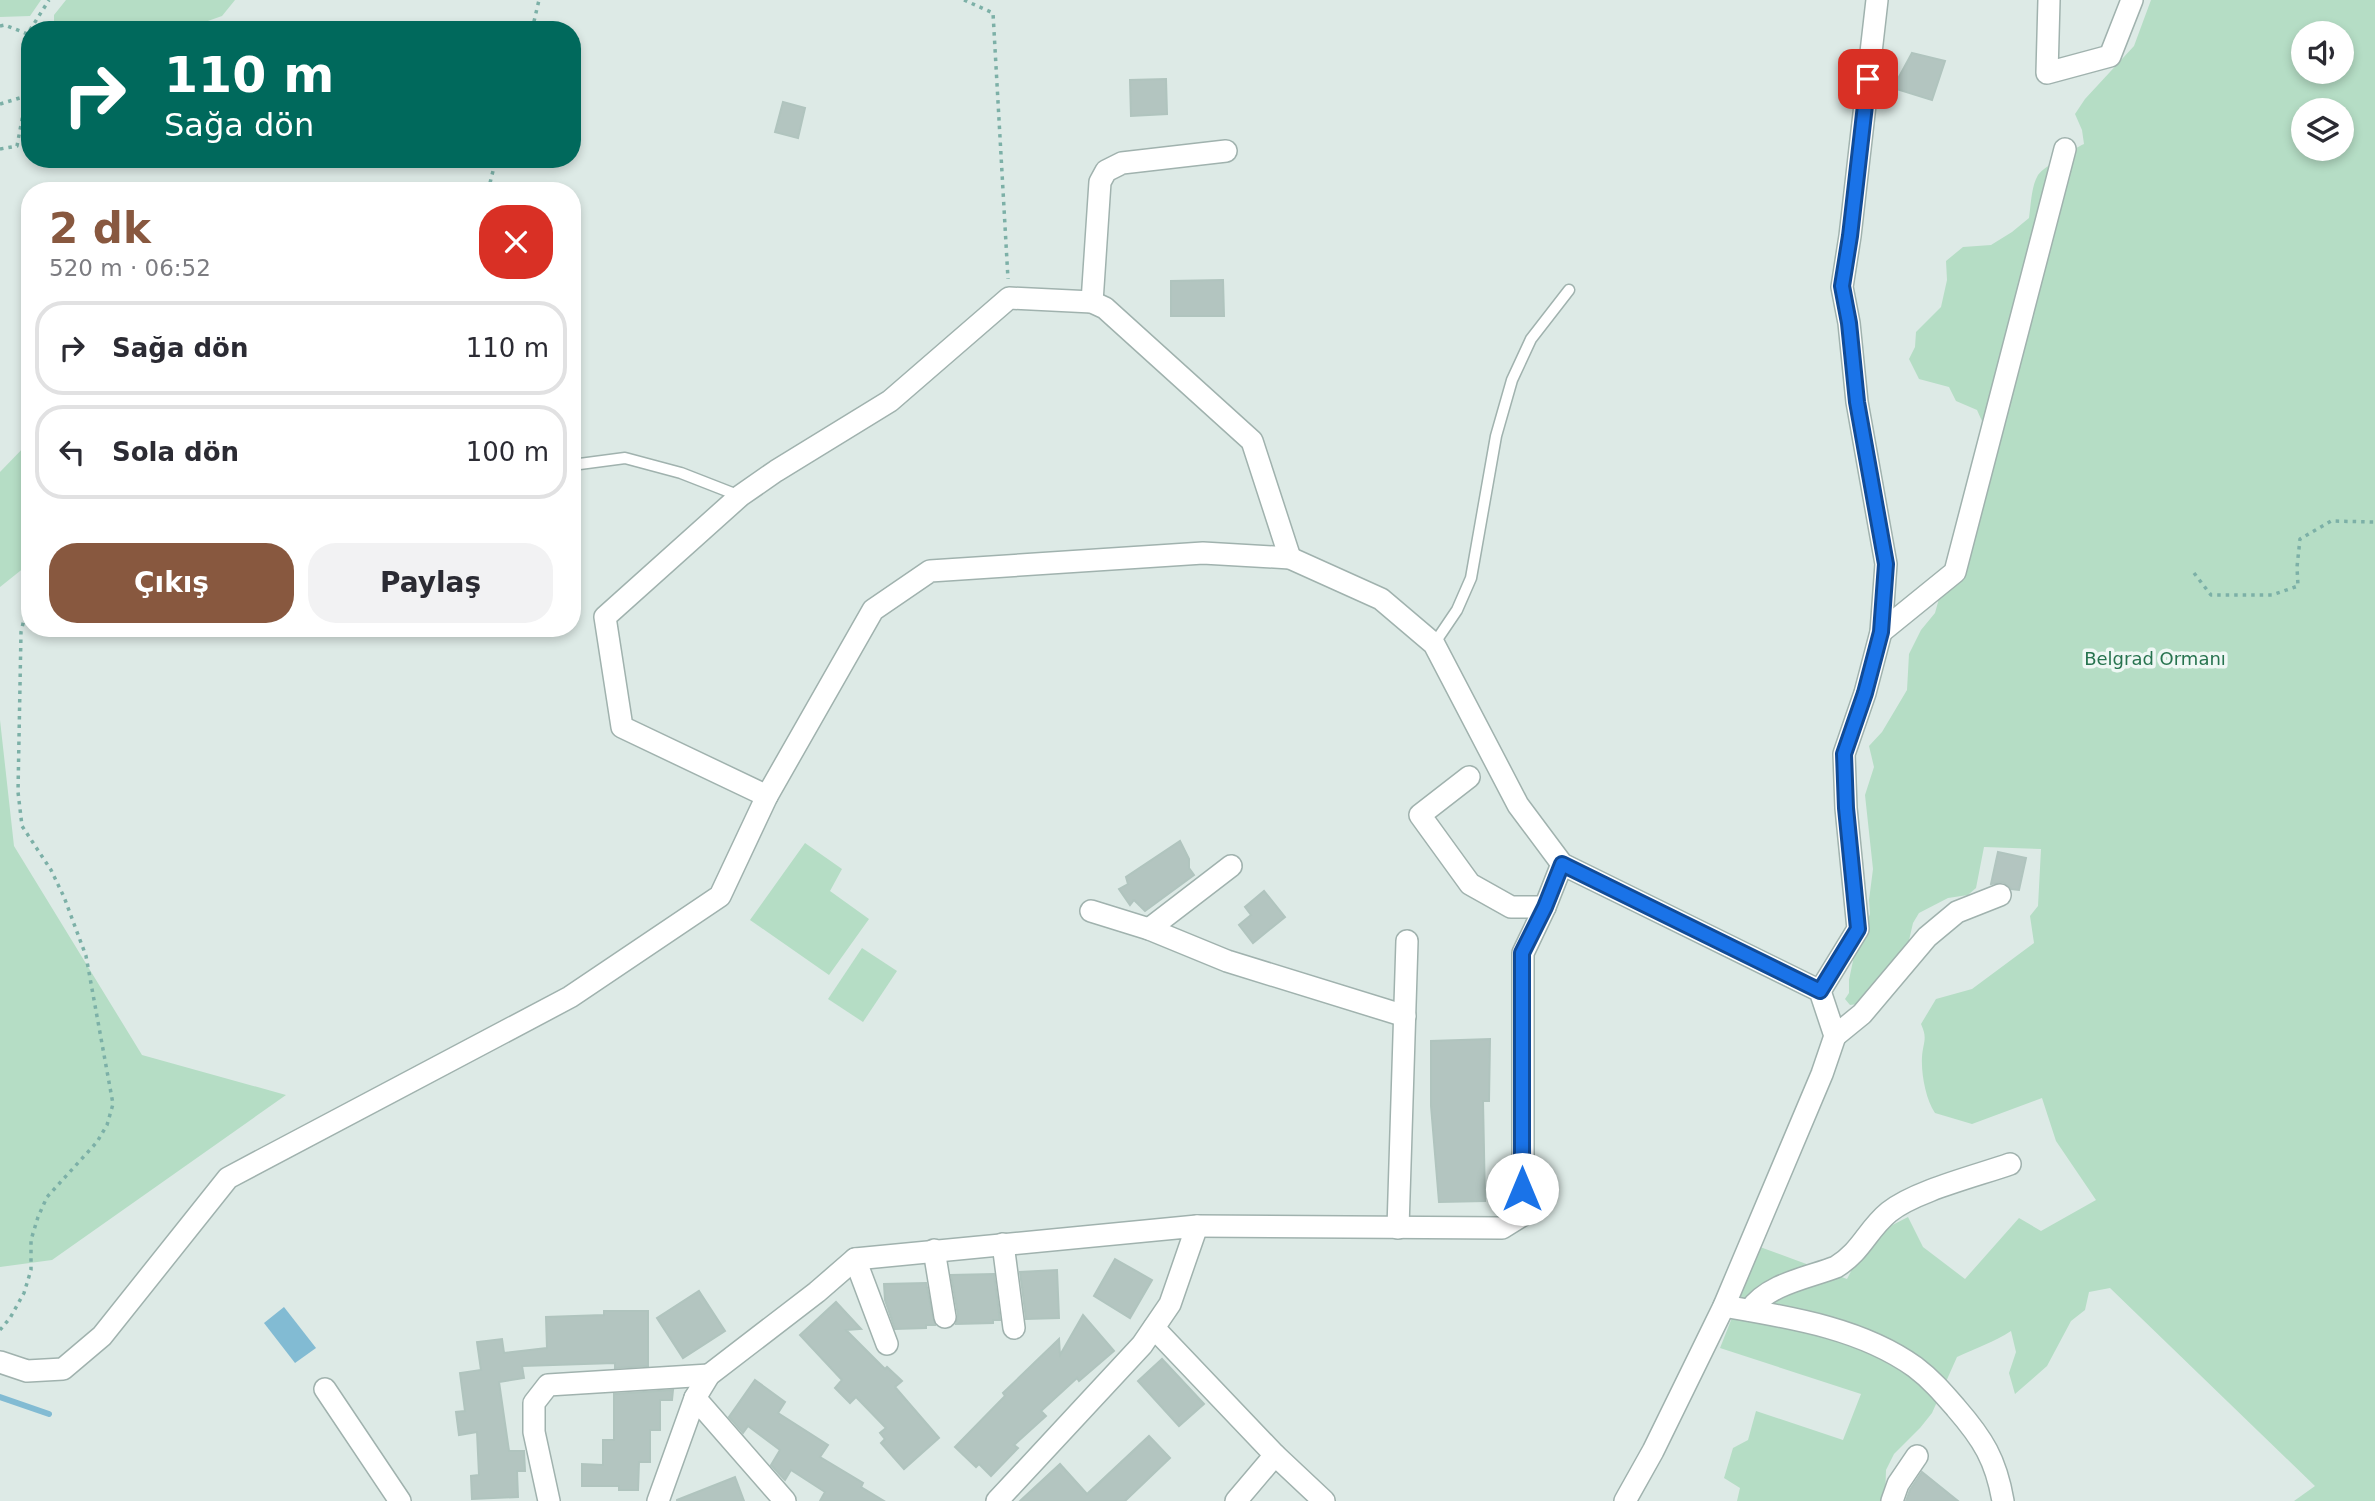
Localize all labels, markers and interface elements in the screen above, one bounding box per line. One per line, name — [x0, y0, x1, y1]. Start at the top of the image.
map controls — [2291, 21, 2354, 161]
button: sound — [2291, 21, 2354, 84]
text: 110 m — [164, 47, 334, 104]
icon: right — [49, 49, 140, 140]
pin — [1838, 49, 1898, 109]
icon: arrive — [1849, 60, 1887, 98]
button: layers — [2291, 98, 2354, 161]
text: Sağa dön — [164, 106, 314, 144]
text: 2 dk — [49, 204, 151, 253]
button: close — [479, 205, 553, 279]
text: 520 m · 06:52 — [49, 255, 211, 281]
icon: right — [53, 329, 91, 367]
text: Sağa dön — [112, 333, 248, 363]
text: 110 m — [466, 333, 549, 363]
icon: left — [53, 433, 91, 471]
text: Sola dön — [112, 437, 239, 467]
text: 100 m — [466, 437, 549, 467]
button: Çıkış — [49, 543, 294, 623]
button: Paylaş — [308, 543, 553, 623]
park label: Belgrad Ormanı — [2084, 648, 2226, 669]
position arrow — [1485, 1152, 1559, 1226]

